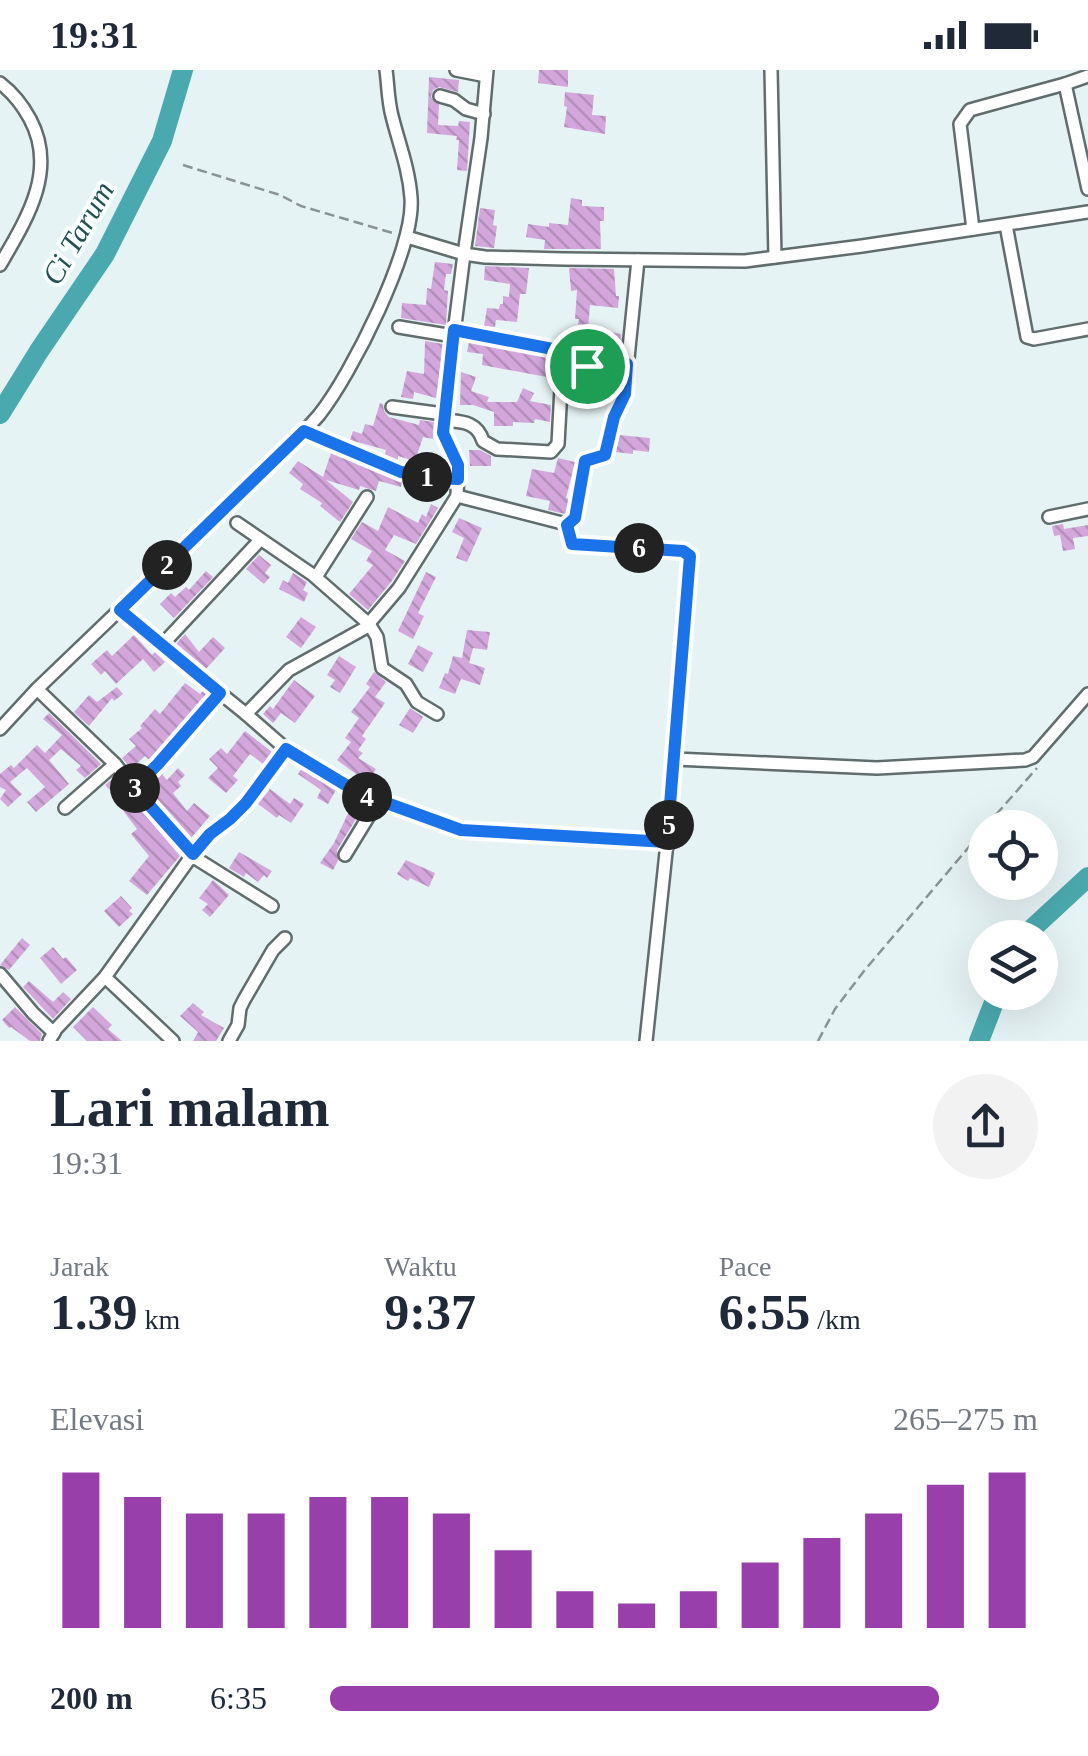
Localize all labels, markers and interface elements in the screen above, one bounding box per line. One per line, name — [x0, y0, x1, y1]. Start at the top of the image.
text: 19:31 — [50, 14, 139, 56]
water label: Ci Tarum — [35, 176, 120, 290]
pin — [545, 324, 630, 409]
icon: arrive — [560, 339, 615, 394]
pin: 1 — [402, 452, 452, 502]
text: 1 — [420, 461, 434, 492]
pin: 6 — [614, 523, 664, 573]
text: 6 — [632, 532, 646, 563]
pin: 2 — [142, 540, 192, 590]
text: 2 — [160, 549, 174, 580]
pin: 3 — [110, 763, 160, 813]
text: 3 — [128, 772, 142, 803]
pin: 4 — [342, 772, 392, 822]
text: 4 — [360, 781, 374, 812]
pin: 5 — [644, 800, 694, 850]
text: 5 — [662, 809, 676, 840]
map controls — [968, 810, 1058, 1010]
button: locate — [968, 810, 1058, 900]
button: layers — [968, 920, 1058, 1010]
button: share — [933, 1074, 1038, 1179]
text: Lari malam — [50, 1077, 330, 1138]
text: 19:31 — [50, 1145, 123, 1181]
text: Jarak — [50, 1251, 109, 1282]
text: Waktu — [384, 1251, 457, 1282]
text: Pace — [719, 1251, 772, 1282]
text: 1.39 — [50, 1284, 138, 1340]
text: 9:37 — [384, 1284, 476, 1340]
text: 6:55 — [719, 1284, 810, 1340]
text: km — [138, 1304, 180, 1335]
text: /km — [810, 1304, 861, 1335]
text: Elevasi — [50, 1401, 144, 1437]
text: 265–275 m — [893, 1401, 1038, 1437]
text: 200 m — [50, 1680, 133, 1716]
text: 6:35 — [210, 1680, 267, 1716]

